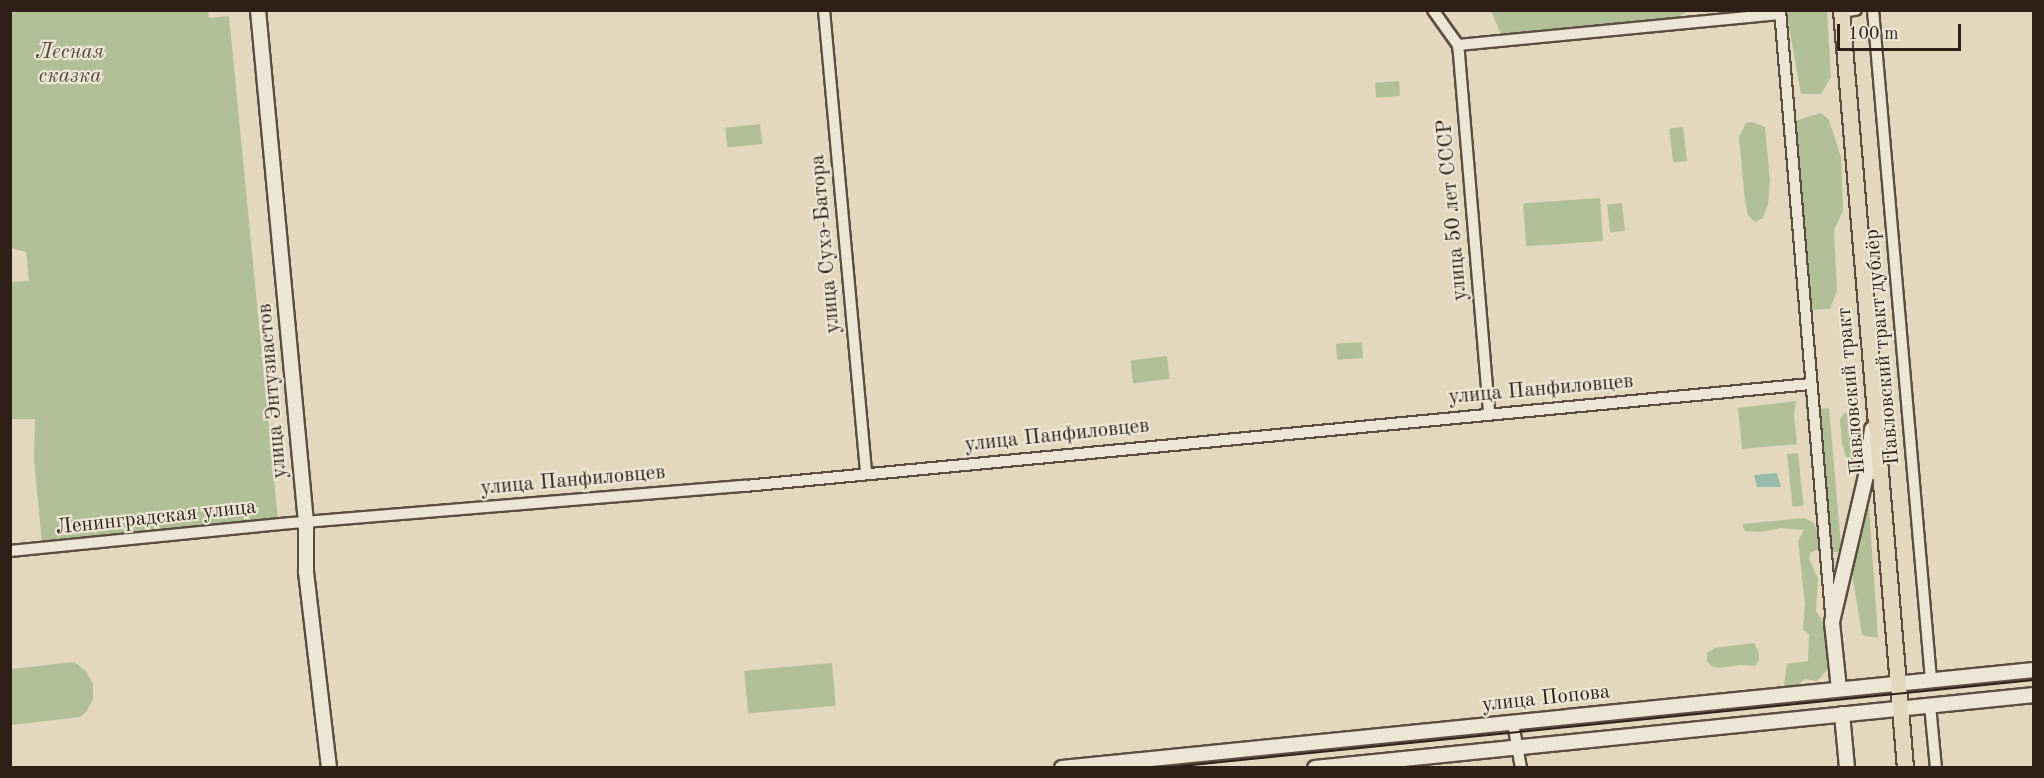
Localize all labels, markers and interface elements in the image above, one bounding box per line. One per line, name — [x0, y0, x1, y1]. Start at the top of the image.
scale bar — [1840, 12, 1964, 50]
text: 100 m — [1848, 25, 1899, 43]
park label: Лесная сказка — [36, 40, 104, 90]
street label: улица 50 лет СССР — [1433, 118, 1473, 302]
street label: улица Сухэ-Батора — [806, 153, 846, 335]
street label: Павловский тракт дублёр — [1860, 228, 1906, 466]
street label: улица Энтузиастов — [253, 302, 293, 480]
street label: Павловский тракт — [1832, 306, 1872, 476]
street label: улица Панфиловцев — [1447, 369, 1635, 411]
street label: улица Панфиловцев — [963, 414, 1151, 458]
street label: улица Панфиловцев — [479, 460, 667, 502]
street label: Ленинградская улица — [54, 495, 258, 541]
street label: улица Попова — [1481, 680, 1611, 718]

